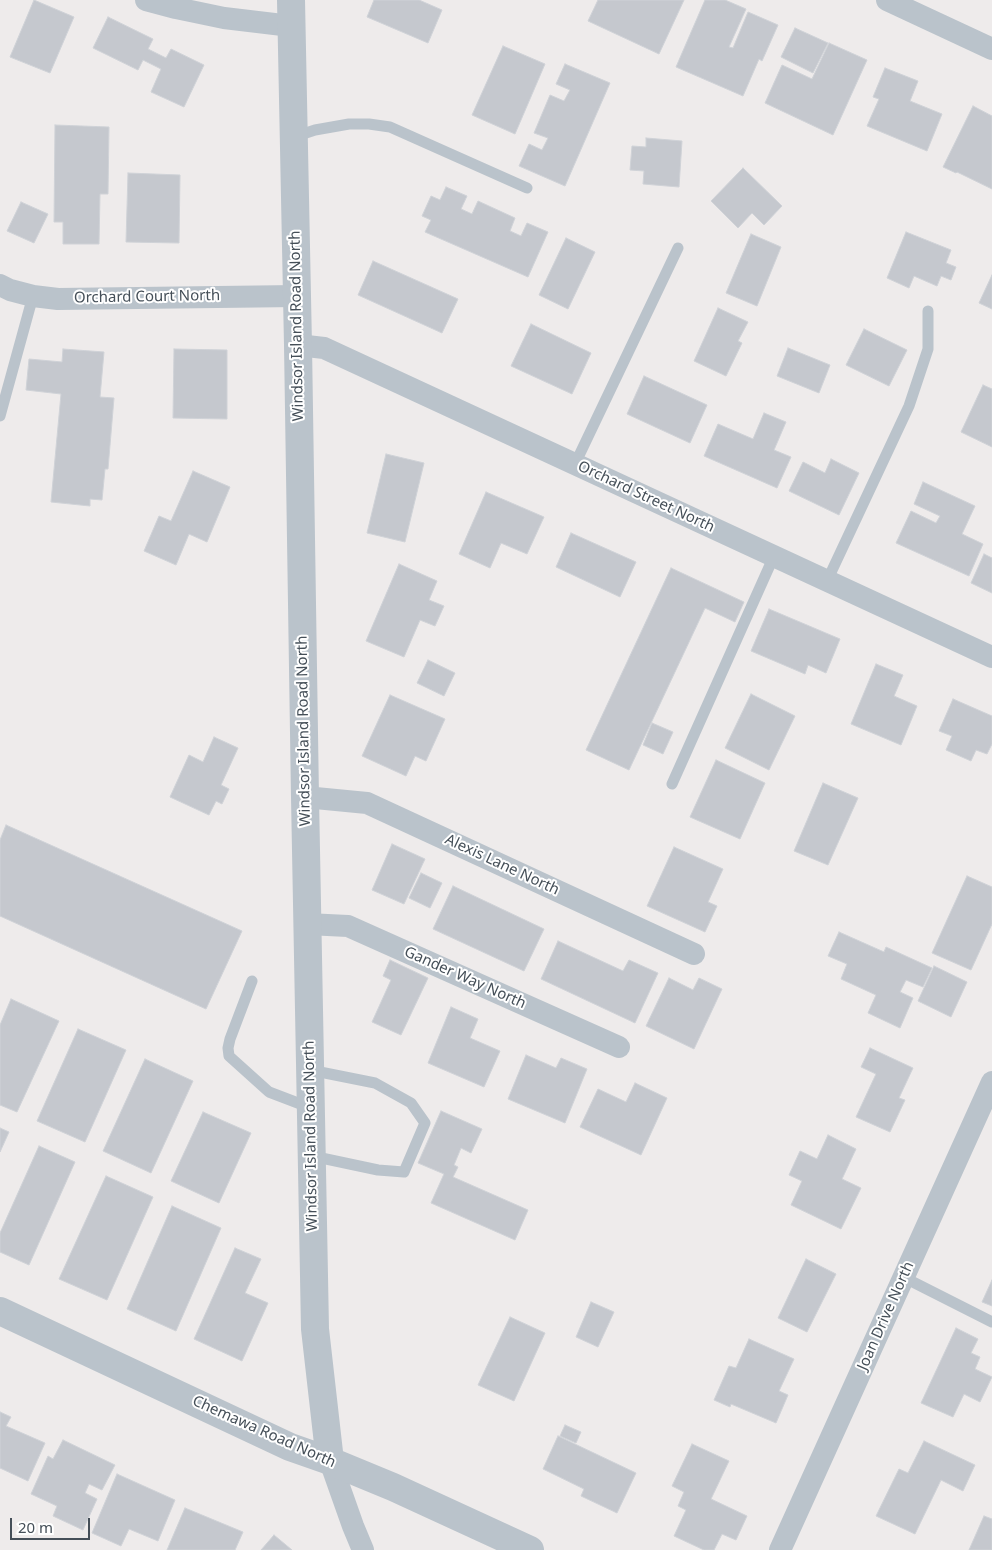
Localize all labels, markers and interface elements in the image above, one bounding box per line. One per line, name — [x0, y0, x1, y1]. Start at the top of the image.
street label: Windsor Island Road North — [286, 230, 308, 422]
street label: Orchard Court North — [74, 287, 220, 307]
street label: Orchard Street North — [575, 457, 717, 537]
street label: Windsor Island Road North — [293, 635, 315, 827]
street label: Alexis Lane North — [442, 831, 562, 899]
street label: Gander Way North — [401, 943, 529, 1013]
street label: Windsor Island Road North — [300, 1040, 322, 1232]
street label: Joan Drive North — [854, 1259, 918, 1373]
street label: Chemawa Road North — [190, 1392, 338, 1472]
scale bar — [12, 1508, 92, 1540]
text: 20 m — [18, 1517, 53, 1537]

